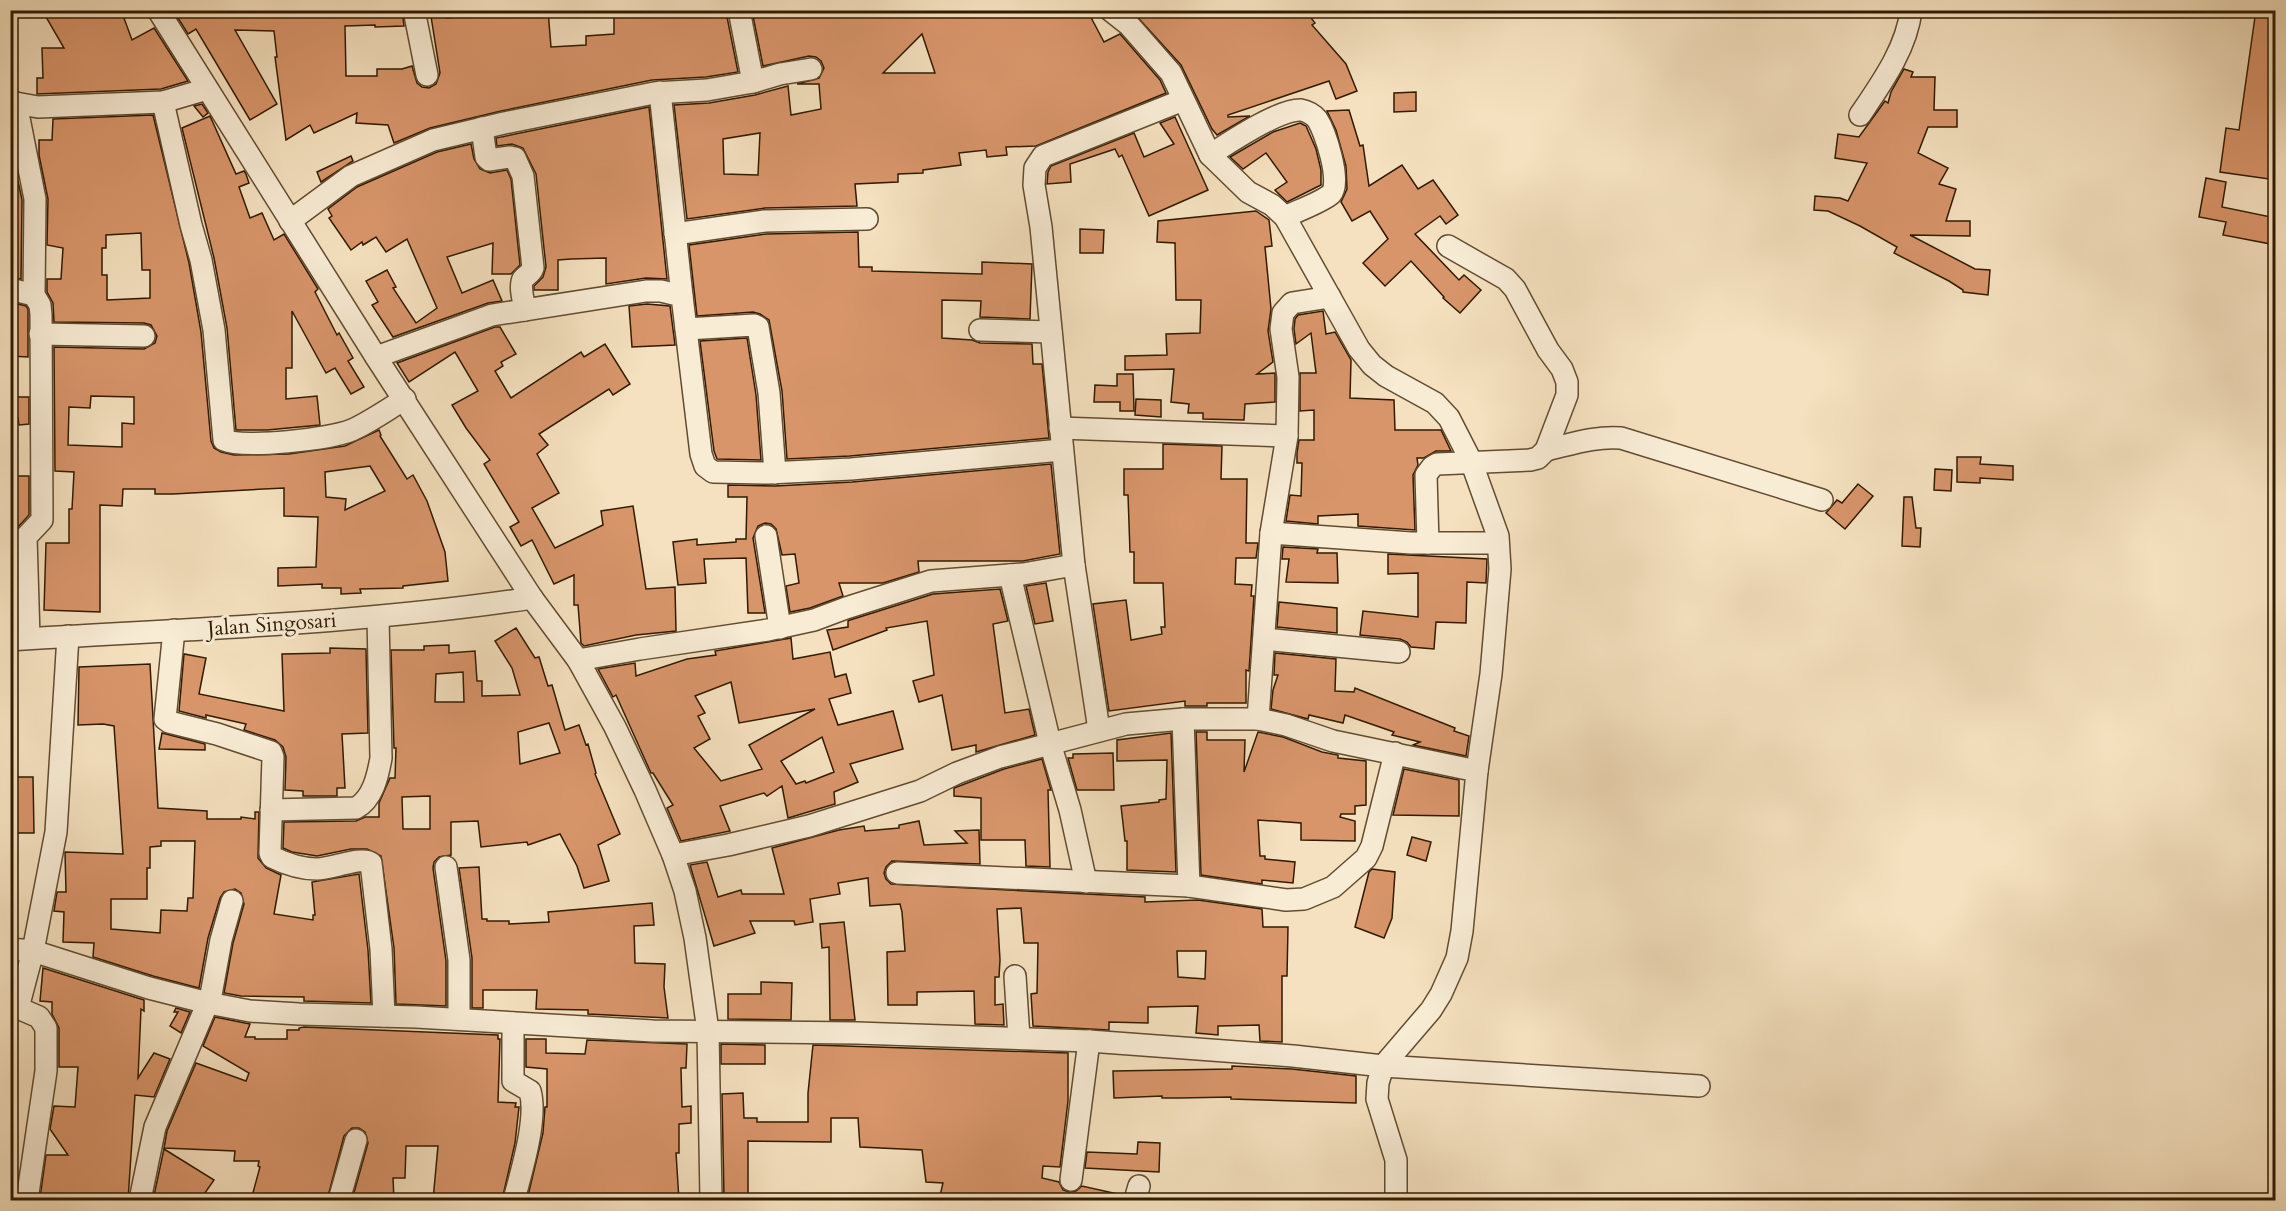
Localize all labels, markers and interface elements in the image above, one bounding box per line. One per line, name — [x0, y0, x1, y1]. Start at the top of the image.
street label: Jalan Singosari — [204, 606, 338, 644]

